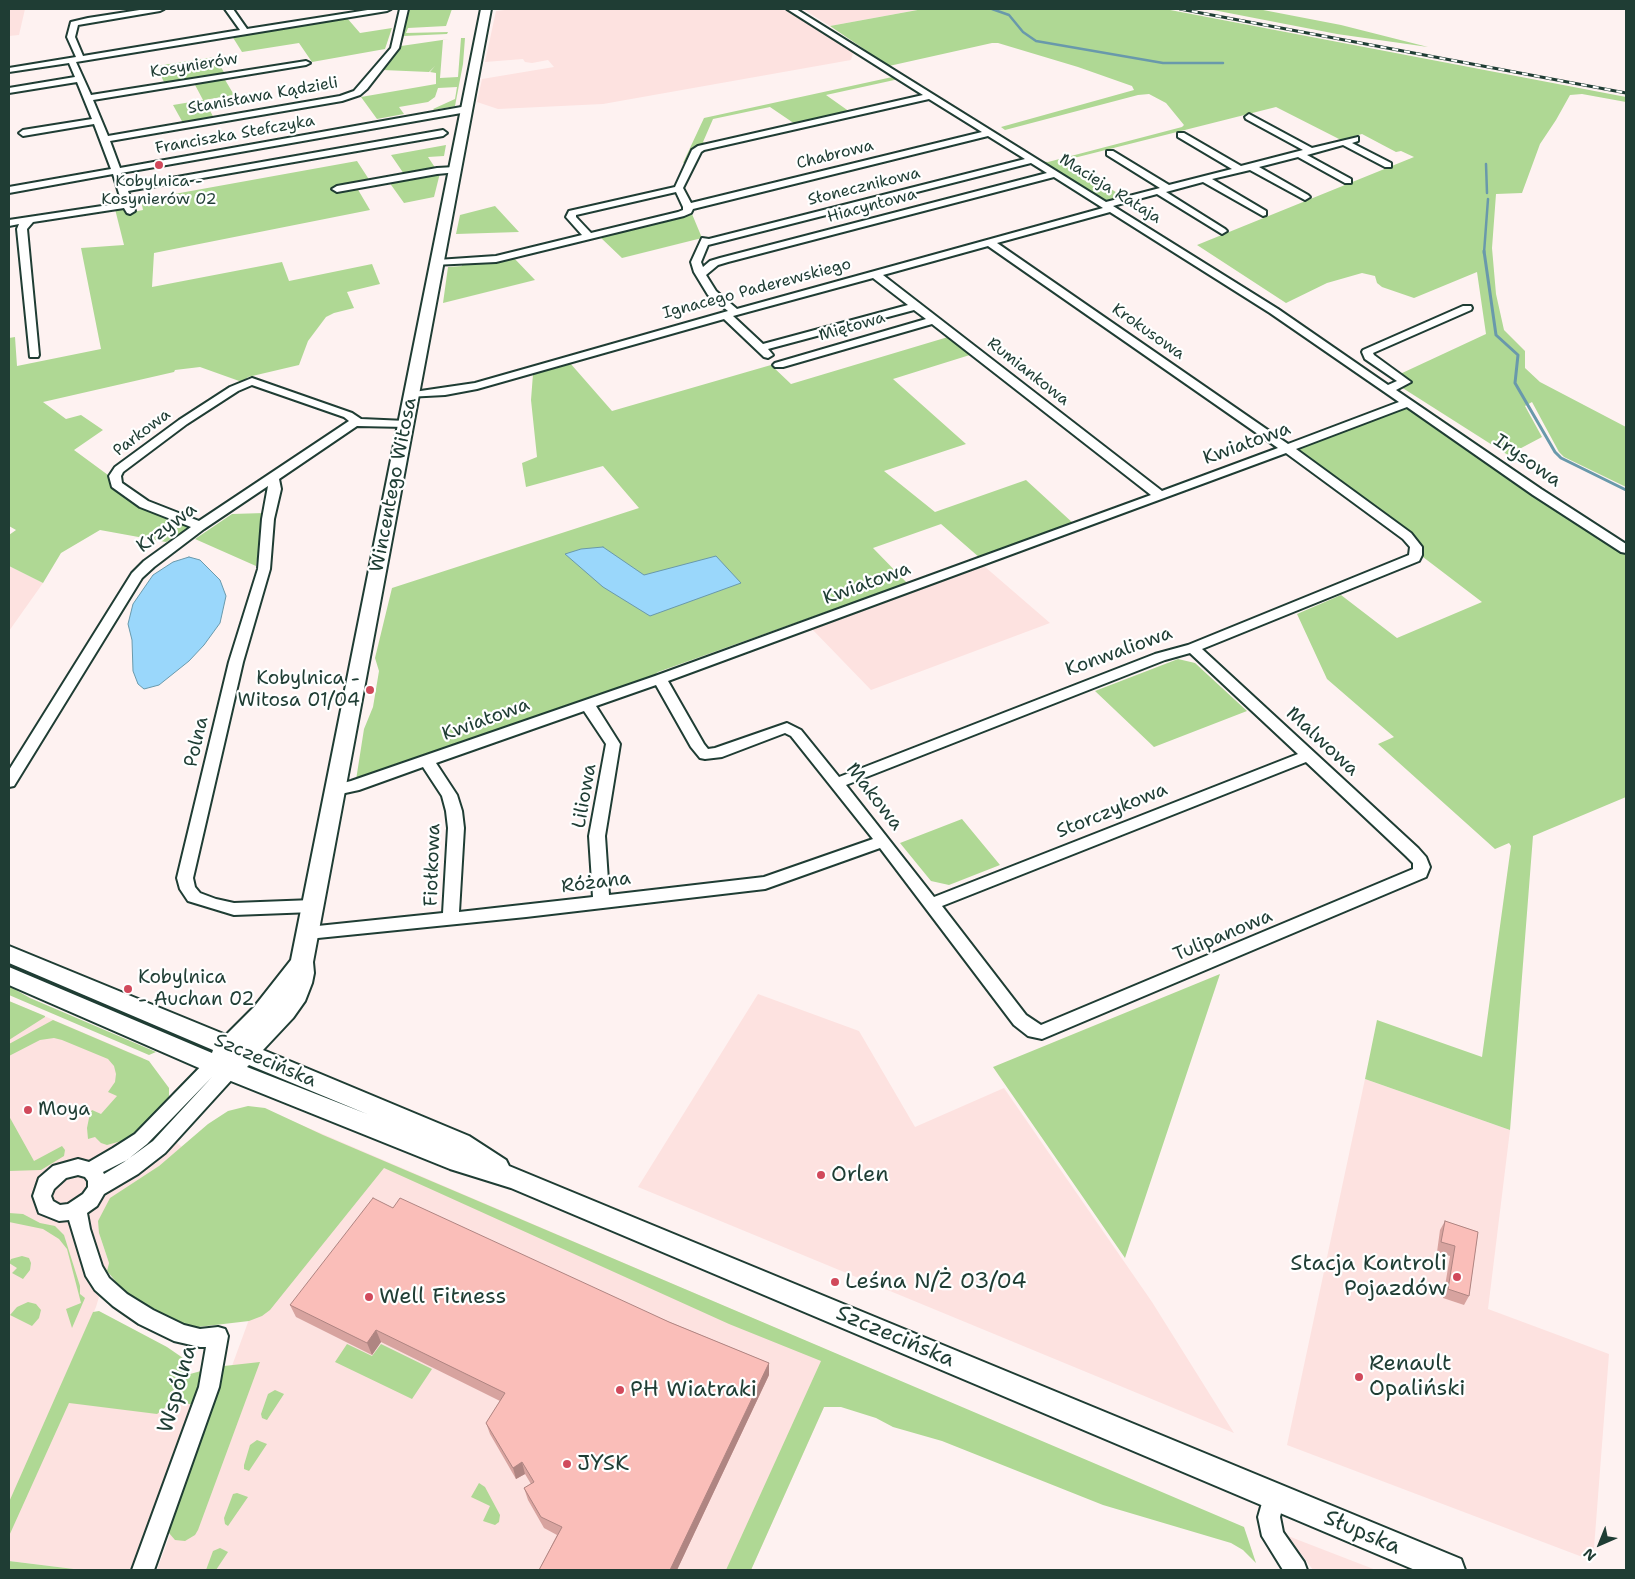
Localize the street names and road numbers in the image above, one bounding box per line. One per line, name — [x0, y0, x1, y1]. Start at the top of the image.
street label: Kosynierów — [149, 50, 239, 82]
street label: Stanisława Kądzieli — [186, 73, 340, 119]
street label: Franciszka Stefczyka — [154, 112, 316, 158]
street label: Chabrowa — [795, 136, 875, 174]
street label: Macieja Rataja — [1056, 150, 1164, 228]
street label: Słonecznikowa — [806, 164, 922, 210]
street label: Hiacyntowa — [825, 185, 919, 227]
street label: Ignacego Paderewskiego — [661, 255, 853, 323]
street label: Krokusowa — [1108, 300, 1188, 364]
street label: Miętowa — [817, 308, 887, 346]
street label: Rumiankowa — [983, 334, 1073, 410]
street label: Wincentego Witosa — [366, 396, 422, 574]
street label: Parkowa — [110, 405, 174, 461]
street label: Kwiatowa — [1200, 418, 1294, 470]
street label: Irysowa — [1489, 429, 1565, 493]
street label: Krzywa — [132, 498, 202, 558]
street label: Kwiatowa — [820, 558, 914, 610]
street label: Konwaliowa — [1062, 622, 1176, 682]
street label: Kwiatowa — [439, 694, 533, 746]
street label: Malwowa — [1281, 703, 1363, 781]
street label: Polna — [180, 715, 214, 769]
street label: Makowa — [841, 759, 907, 835]
street label: Liliowa — [568, 762, 602, 830]
street label: Storczykowa — [1053, 778, 1171, 844]
street label: Fiołkowa — [420, 823, 446, 907]
street label: Różana — [560, 867, 632, 899]
street label: Tulipanowa — [1170, 905, 1276, 967]
street label: Szczecińska — [210, 1029, 320, 1093]
street label: Szczecińska — [832, 1300, 958, 1374]
street label: Wspólna — [153, 1342, 203, 1436]
street label: Słupska — [1320, 1505, 1404, 1561]

